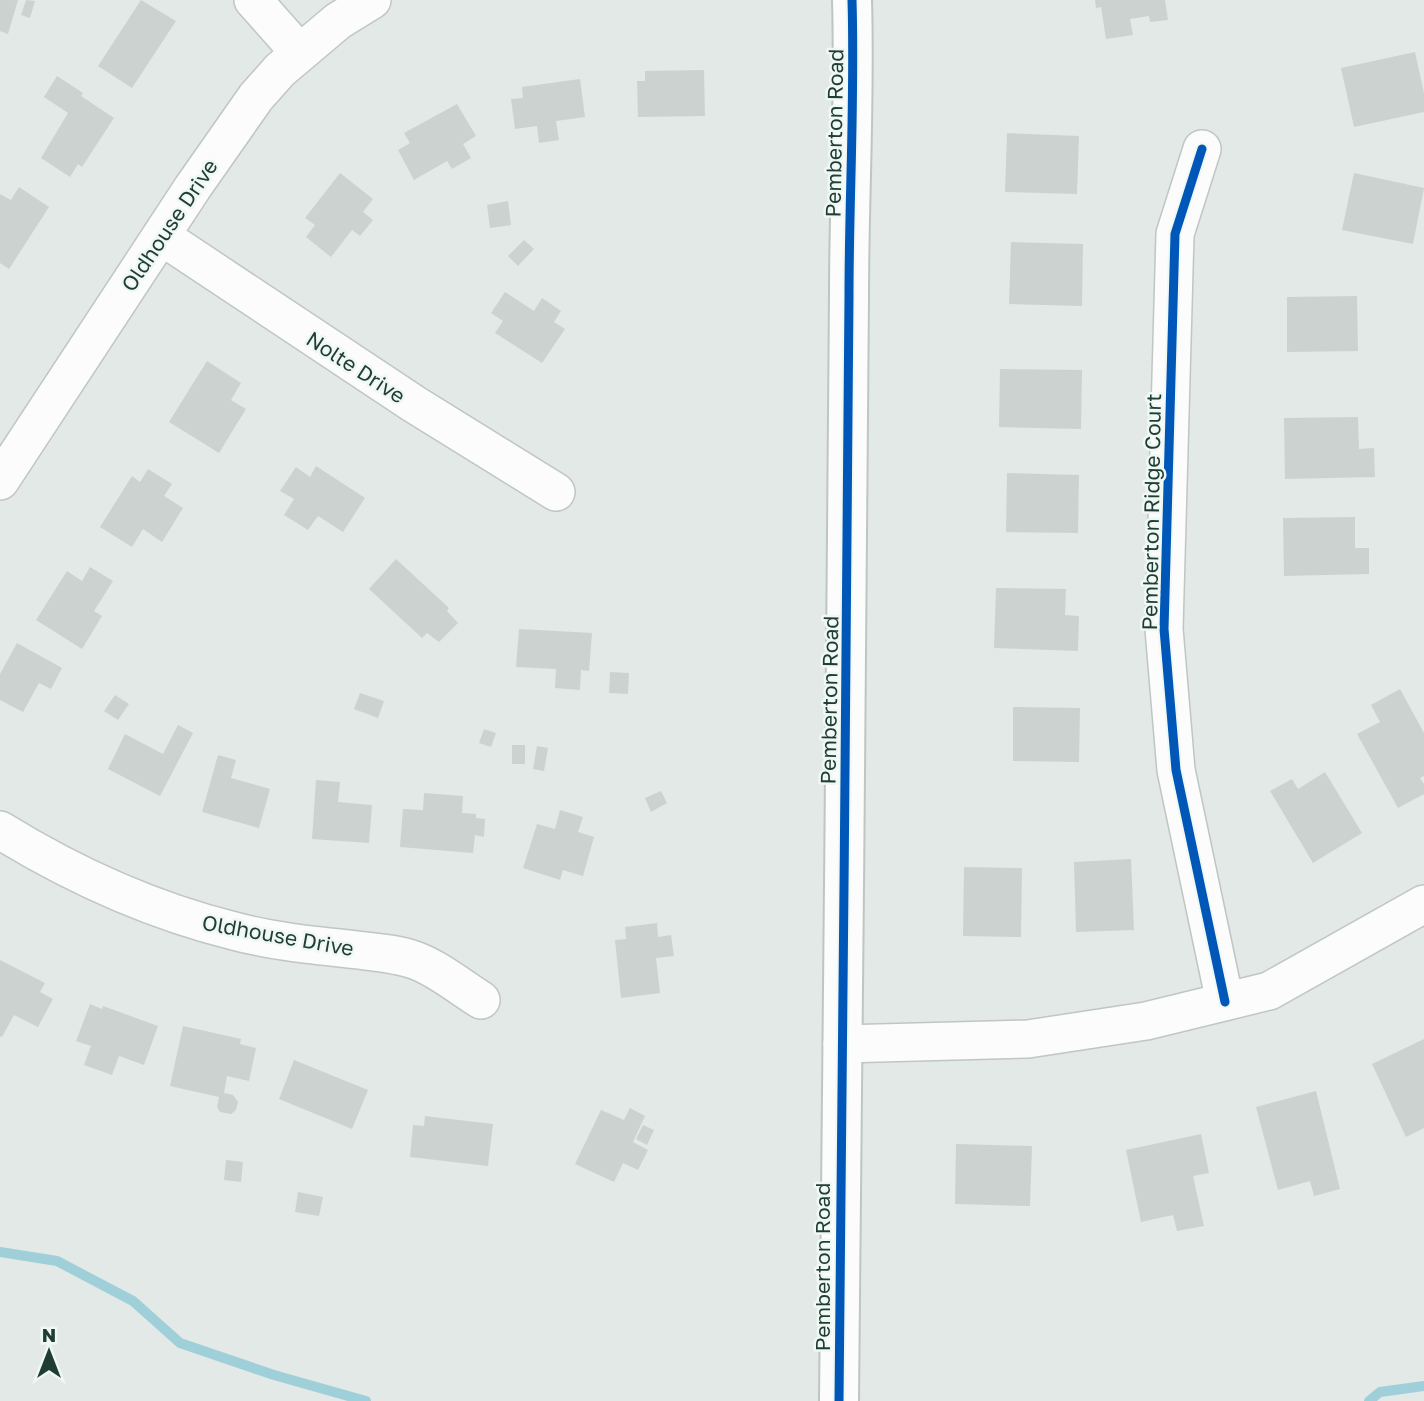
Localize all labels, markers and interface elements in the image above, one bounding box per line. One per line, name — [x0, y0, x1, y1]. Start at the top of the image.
street label: Pemberton Road — [820, 48, 848, 218]
street label: Oldhouse Drive — [115, 154, 223, 296]
street label: Nolte Drive — [302, 325, 410, 409]
street label: Pemberton Ridge Court — [1136, 393, 1166, 631]
street label: Pemberton Road — [815, 615, 843, 785]
street label: Oldhouse Drive — [200, 909, 356, 961]
street label: Pemberton Road — [809, 1183, 835, 1351]
north arrow — [14, 1317, 84, 1387]
text: N — [42, 1323, 56, 1346]

